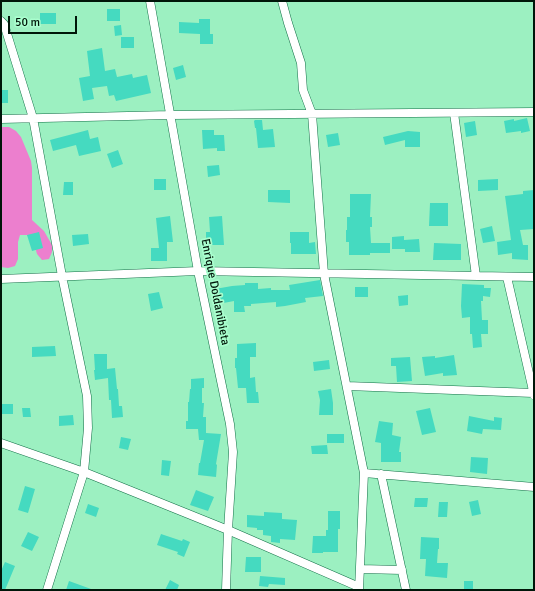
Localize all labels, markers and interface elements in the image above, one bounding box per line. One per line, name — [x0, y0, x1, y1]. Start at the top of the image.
scale bar — [10, 8, 79, 34]
text: 50 m — [15, 15, 40, 30]
street label: Enrique Doldanibieta — [198, 237, 232, 347]

